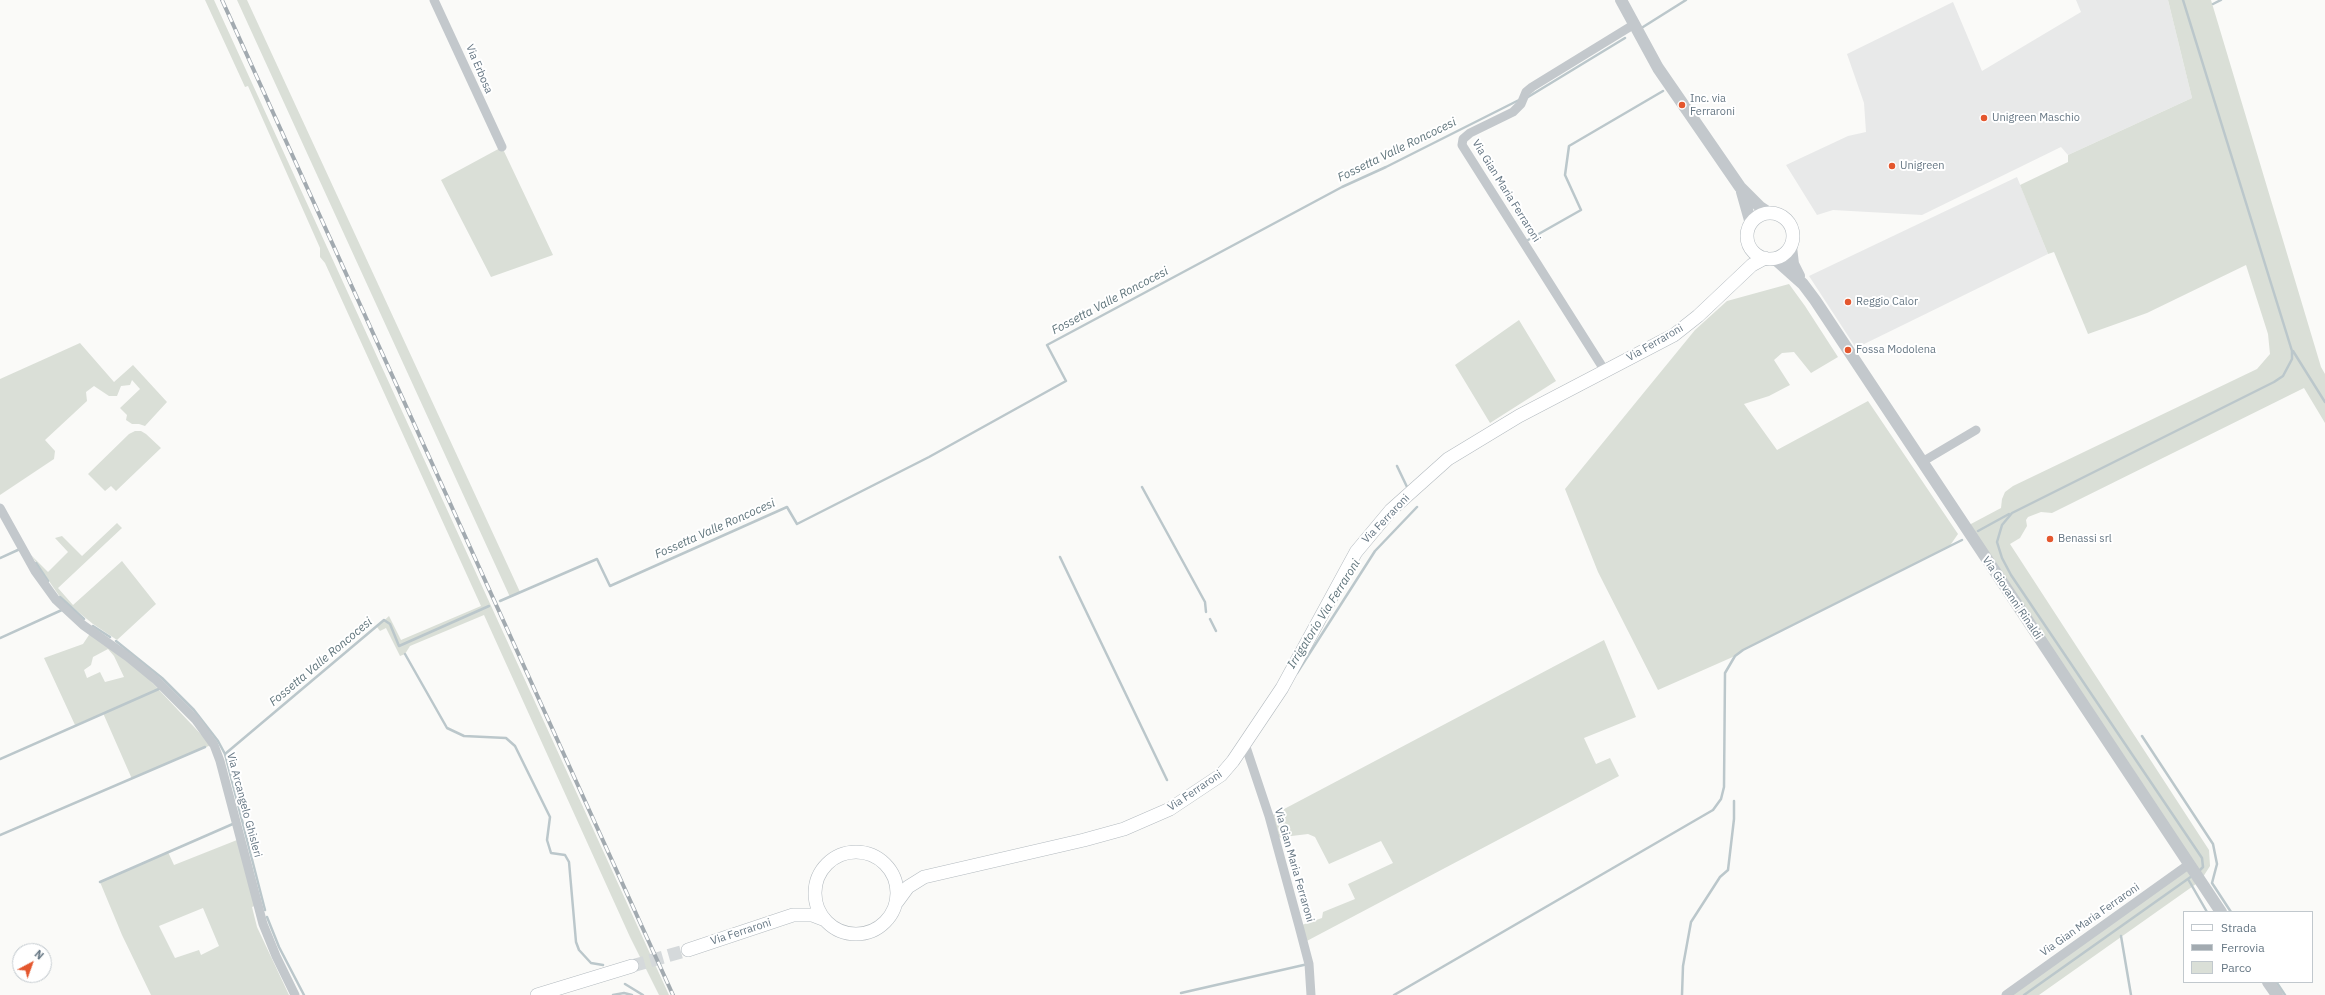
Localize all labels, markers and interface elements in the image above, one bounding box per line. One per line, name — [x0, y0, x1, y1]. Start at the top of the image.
street label: Via Erbosa — [463, 42, 495, 96]
place label: Inc. via Ferraroni — [1690, 92, 1735, 118]
marker: Inc. via Ferraroni — [1677, 100, 1687, 110]
place label: Unigreen Maschio — [1992, 111, 2080, 125]
marker: Unigreen Maschio — [1979, 113, 1989, 123]
water label: Fossetta Valle Roncocesi — [1335, 115, 1459, 185]
street label: Via Gian Maria Ferraroni — [1469, 137, 1543, 245]
place label: Unigreen — [1900, 159, 1945, 173]
marker: Unigreen — [1887, 161, 1897, 171]
water label: Fossetta Valle Roncocesi — [1049, 264, 1171, 338]
place label: Reggio Calor — [1856, 295, 1918, 309]
marker: Reggio Calor — [1843, 297, 1853, 307]
street label: Via Ferraroni — [1624, 322, 1686, 364]
place label: Fossa Modolena — [1856, 343, 1936, 357]
marker: Fossa Modolena — [1843, 345, 1853, 355]
street label: Via Ferraroni — [1359, 492, 1413, 546]
water label: Fossetta Valle Roncocesi — [653, 496, 777, 562]
place label: Benassi srl — [2058, 532, 2112, 546]
marker: Benassi srl — [2045, 534, 2055, 544]
street label: Via Giovanni Rinaldi — [1979, 554, 2045, 642]
water label: Irrigatorio Via Ferraroni — [1285, 557, 1363, 671]
water label: Fossetta Valle Roncocesi — [267, 615, 375, 709]
street label: Via Arcangelo Ghisleri — [224, 751, 264, 859]
street label: Via Ferraroni — [1165, 768, 1225, 814]
street label: Via Gian Maria Ferraroni — [1271, 806, 1317, 924]
street label: Via Gian Maria Ferraroni — [2038, 881, 2142, 959]
legend — [2183, 911, 2313, 983]
street label: Via Ferraroni — [709, 916, 773, 948]
text: Strada — [2221, 920, 2256, 935]
text: Ferrovia — [2221, 940, 2265, 955]
north arrow — [12, 943, 52, 983]
text: N — [32, 947, 47, 963]
text: Parco — [2221, 960, 2252, 975]

